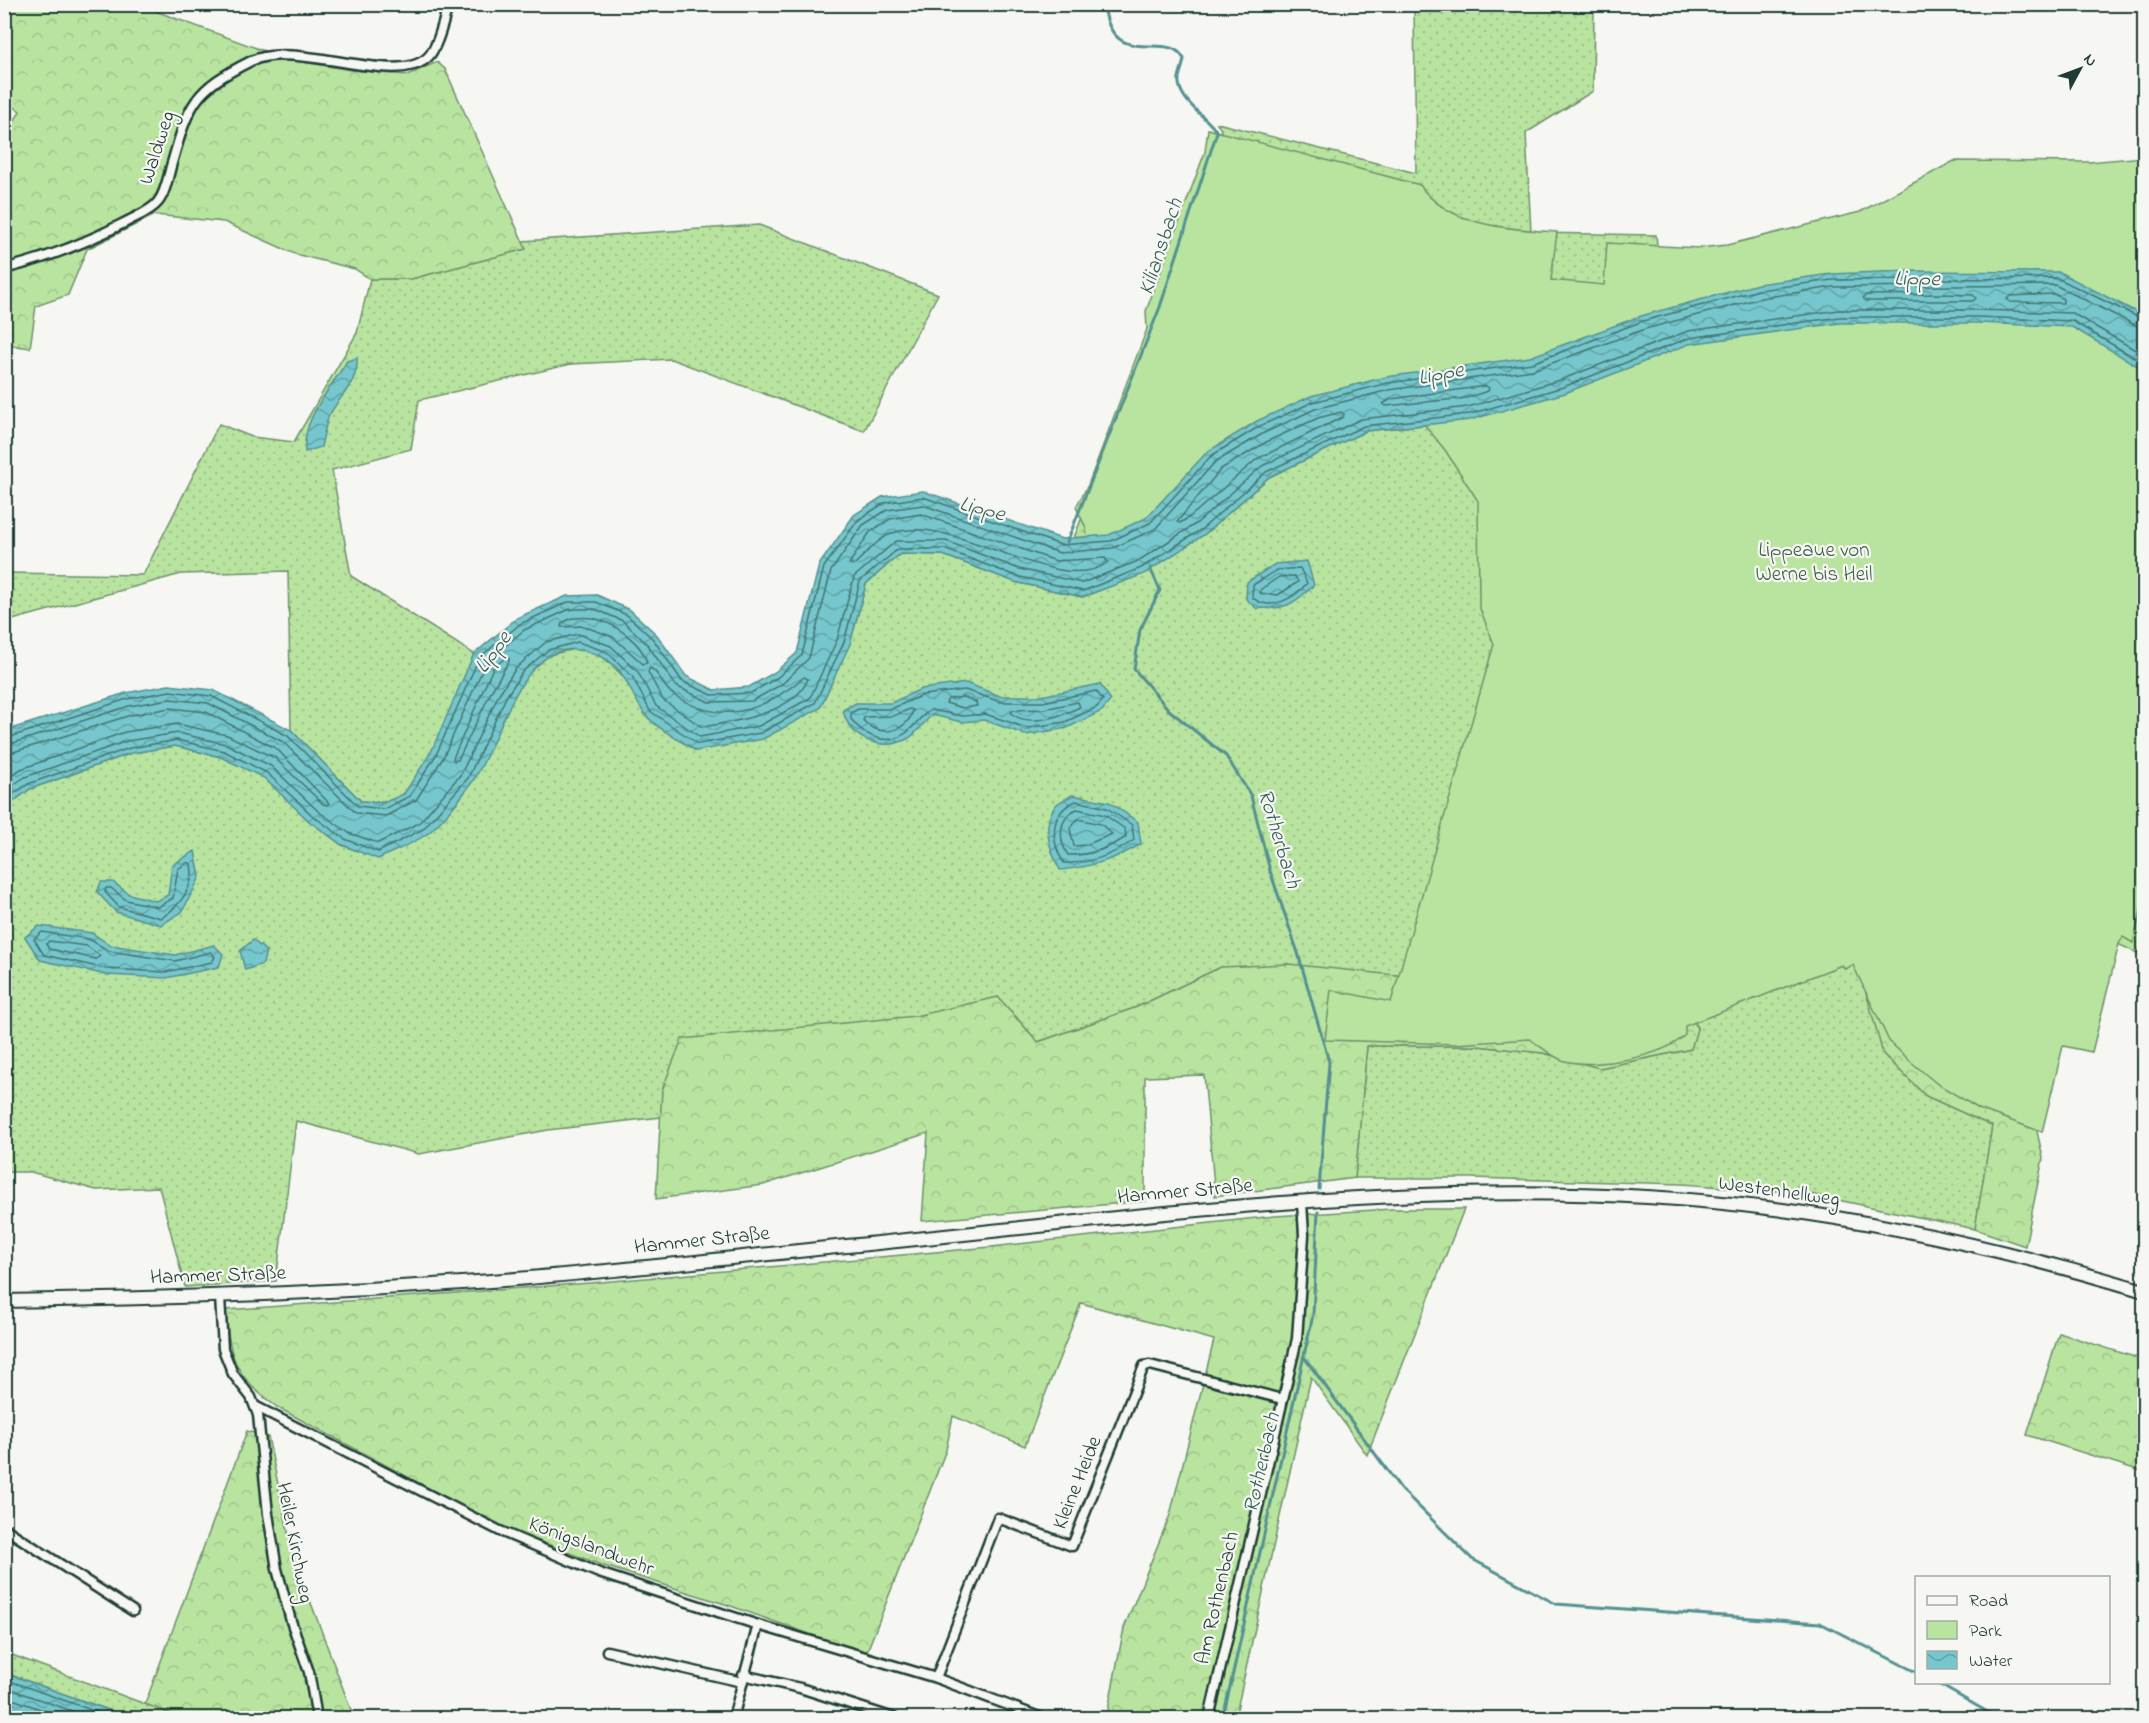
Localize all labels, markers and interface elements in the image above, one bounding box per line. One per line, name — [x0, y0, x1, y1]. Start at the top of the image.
north arrow — [2050, 39, 2110, 99]
text: N — [2077, 49, 2103, 73]
street label: Waldweg — [132, 107, 186, 189]
water label: Kiliansbach — [1131, 194, 1193, 299]
water label: Lippe — [1894, 264, 1941, 296]
water label: Lippe — [1415, 355, 1468, 395]
water label: Lippe — [956, 489, 1009, 532]
park label: Lippeaue von Werne bis Heil — [1756, 536, 1872, 590]
water label: Lippe — [467, 624, 521, 681]
water label: Rotherbach — [1248, 786, 1308, 893]
street label: Westenhellweg — [1716, 1169, 1842, 1217]
street label: Hammer Straße — [1116, 1171, 1255, 1213]
street label: Hammer Straße — [633, 1219, 772, 1263]
street label: Hammer Straße — [149, 1259, 287, 1293]
water label: Rotherbach — [1236, 1409, 1290, 1516]
street label: Kleine Heide — [1046, 1431, 1111, 1534]
street label: Heiler Kirchweg — [266, 1480, 320, 1606]
street label: Königslandwehr — [523, 1509, 658, 1587]
street label: Am Rothenbach — [1188, 1529, 1248, 1667]
legend — [1915, 1576, 2110, 1684]
text: Road — [1969, 1589, 2008, 1615]
text: Park — [1969, 1619, 2002, 1645]
text: Water — [1969, 1649, 2013, 1675]

